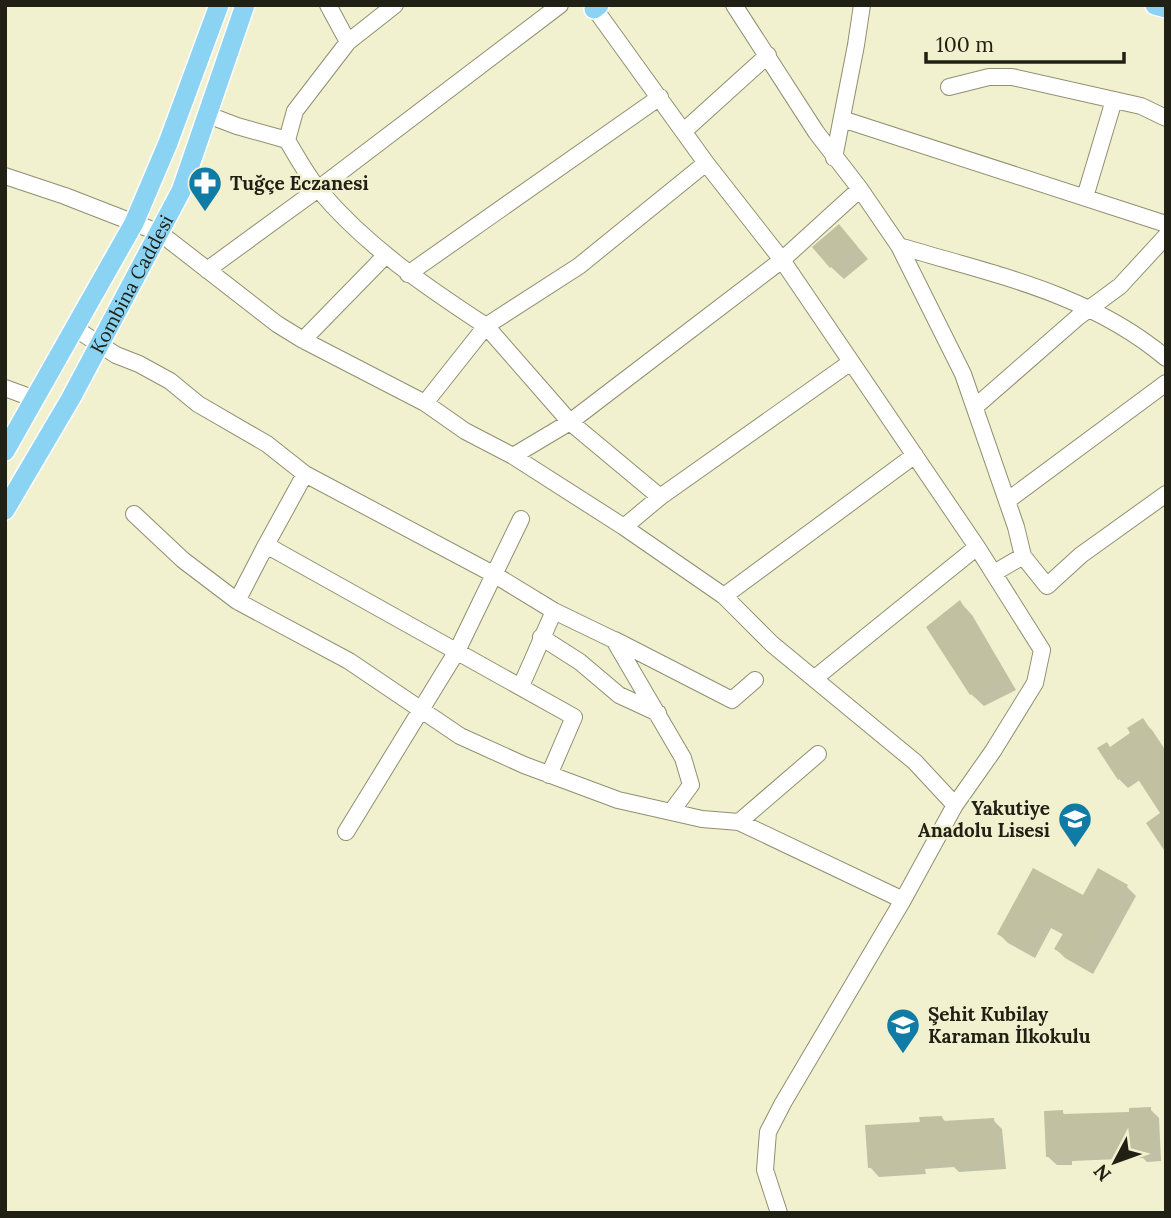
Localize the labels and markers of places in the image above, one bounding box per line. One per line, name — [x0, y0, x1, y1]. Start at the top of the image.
pharmacy icon: Tuğçe Eczanesi — [186, 164, 224, 213]
place label: Tuğçe Eczanesi — [230, 171, 369, 195]
place label: Yakutiye Anadolu Lisesi — [918, 796, 1050, 842]
school or university icon: Yakutiye Anadolu Lisesi — [1056, 800, 1094, 849]
place label: Şehit Kubilay Karaman İlkokulu — [928, 1002, 1091, 1048]
school or university icon: Şehit Kubilay Karaman İlkokulu — [884, 1006, 922, 1055]

